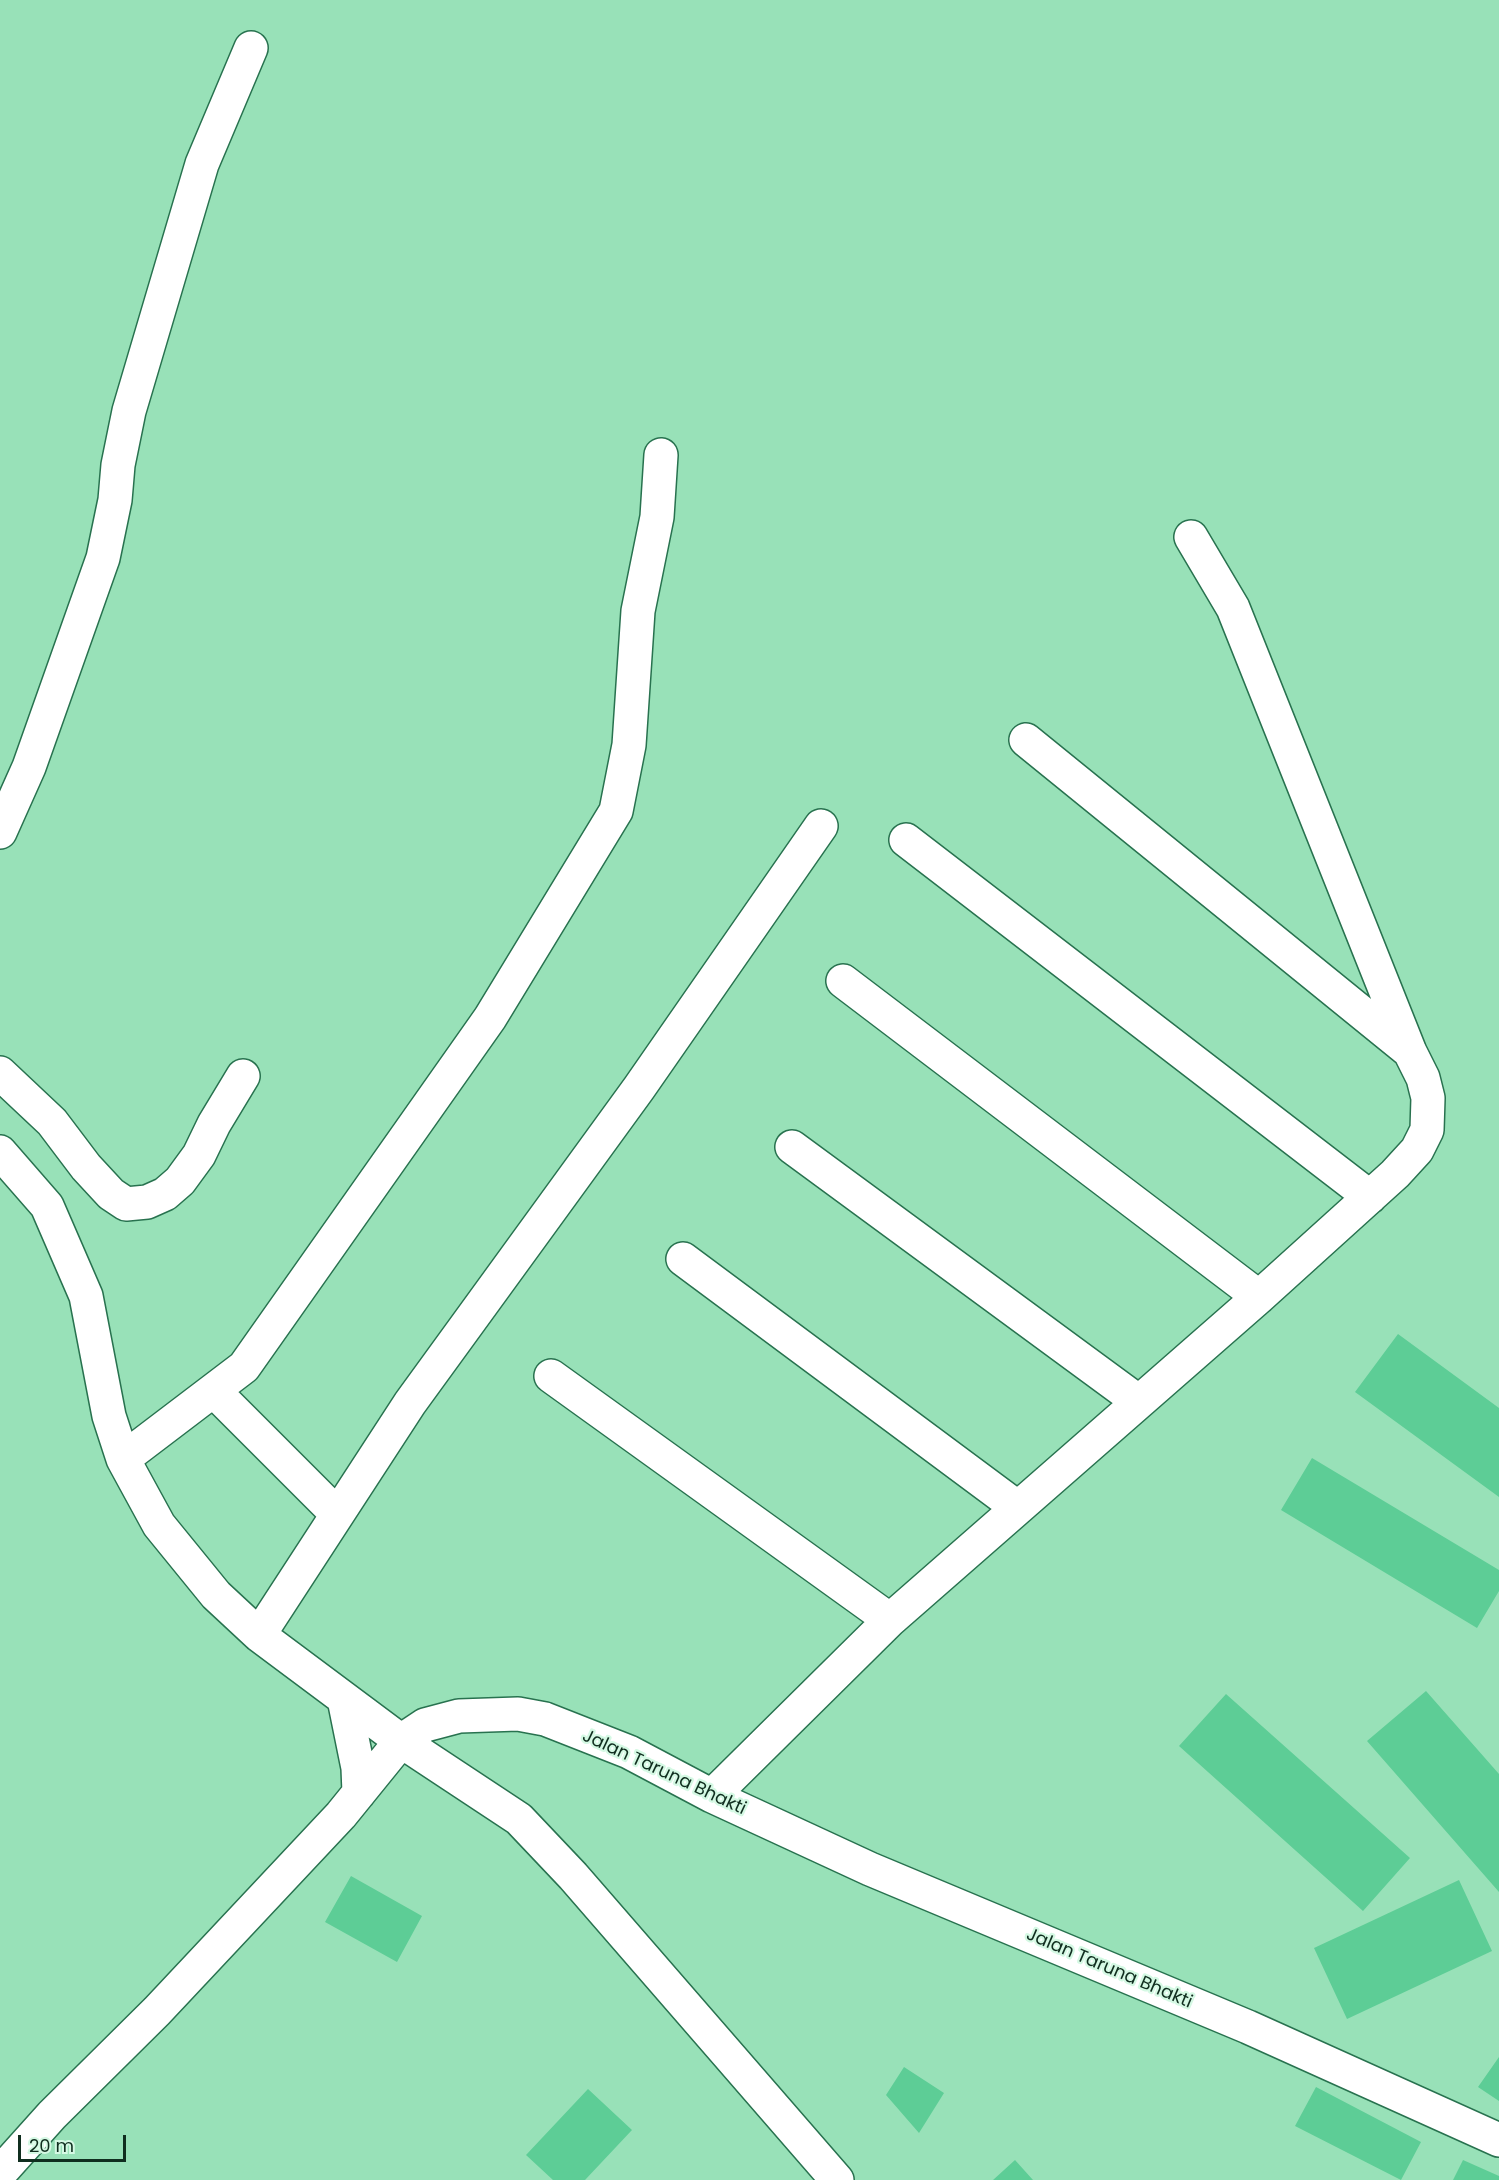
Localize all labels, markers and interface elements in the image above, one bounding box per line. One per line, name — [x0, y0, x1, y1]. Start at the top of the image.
street label: Jalan Taruna Bhakti — [579, 1726, 749, 1820]
street label: Jalan Taruna Bhakti — [1023, 1924, 1195, 2014]
scale bar — [21, 2123, 129, 2161]
text: 20 m — [29, 2133, 74, 2158]

